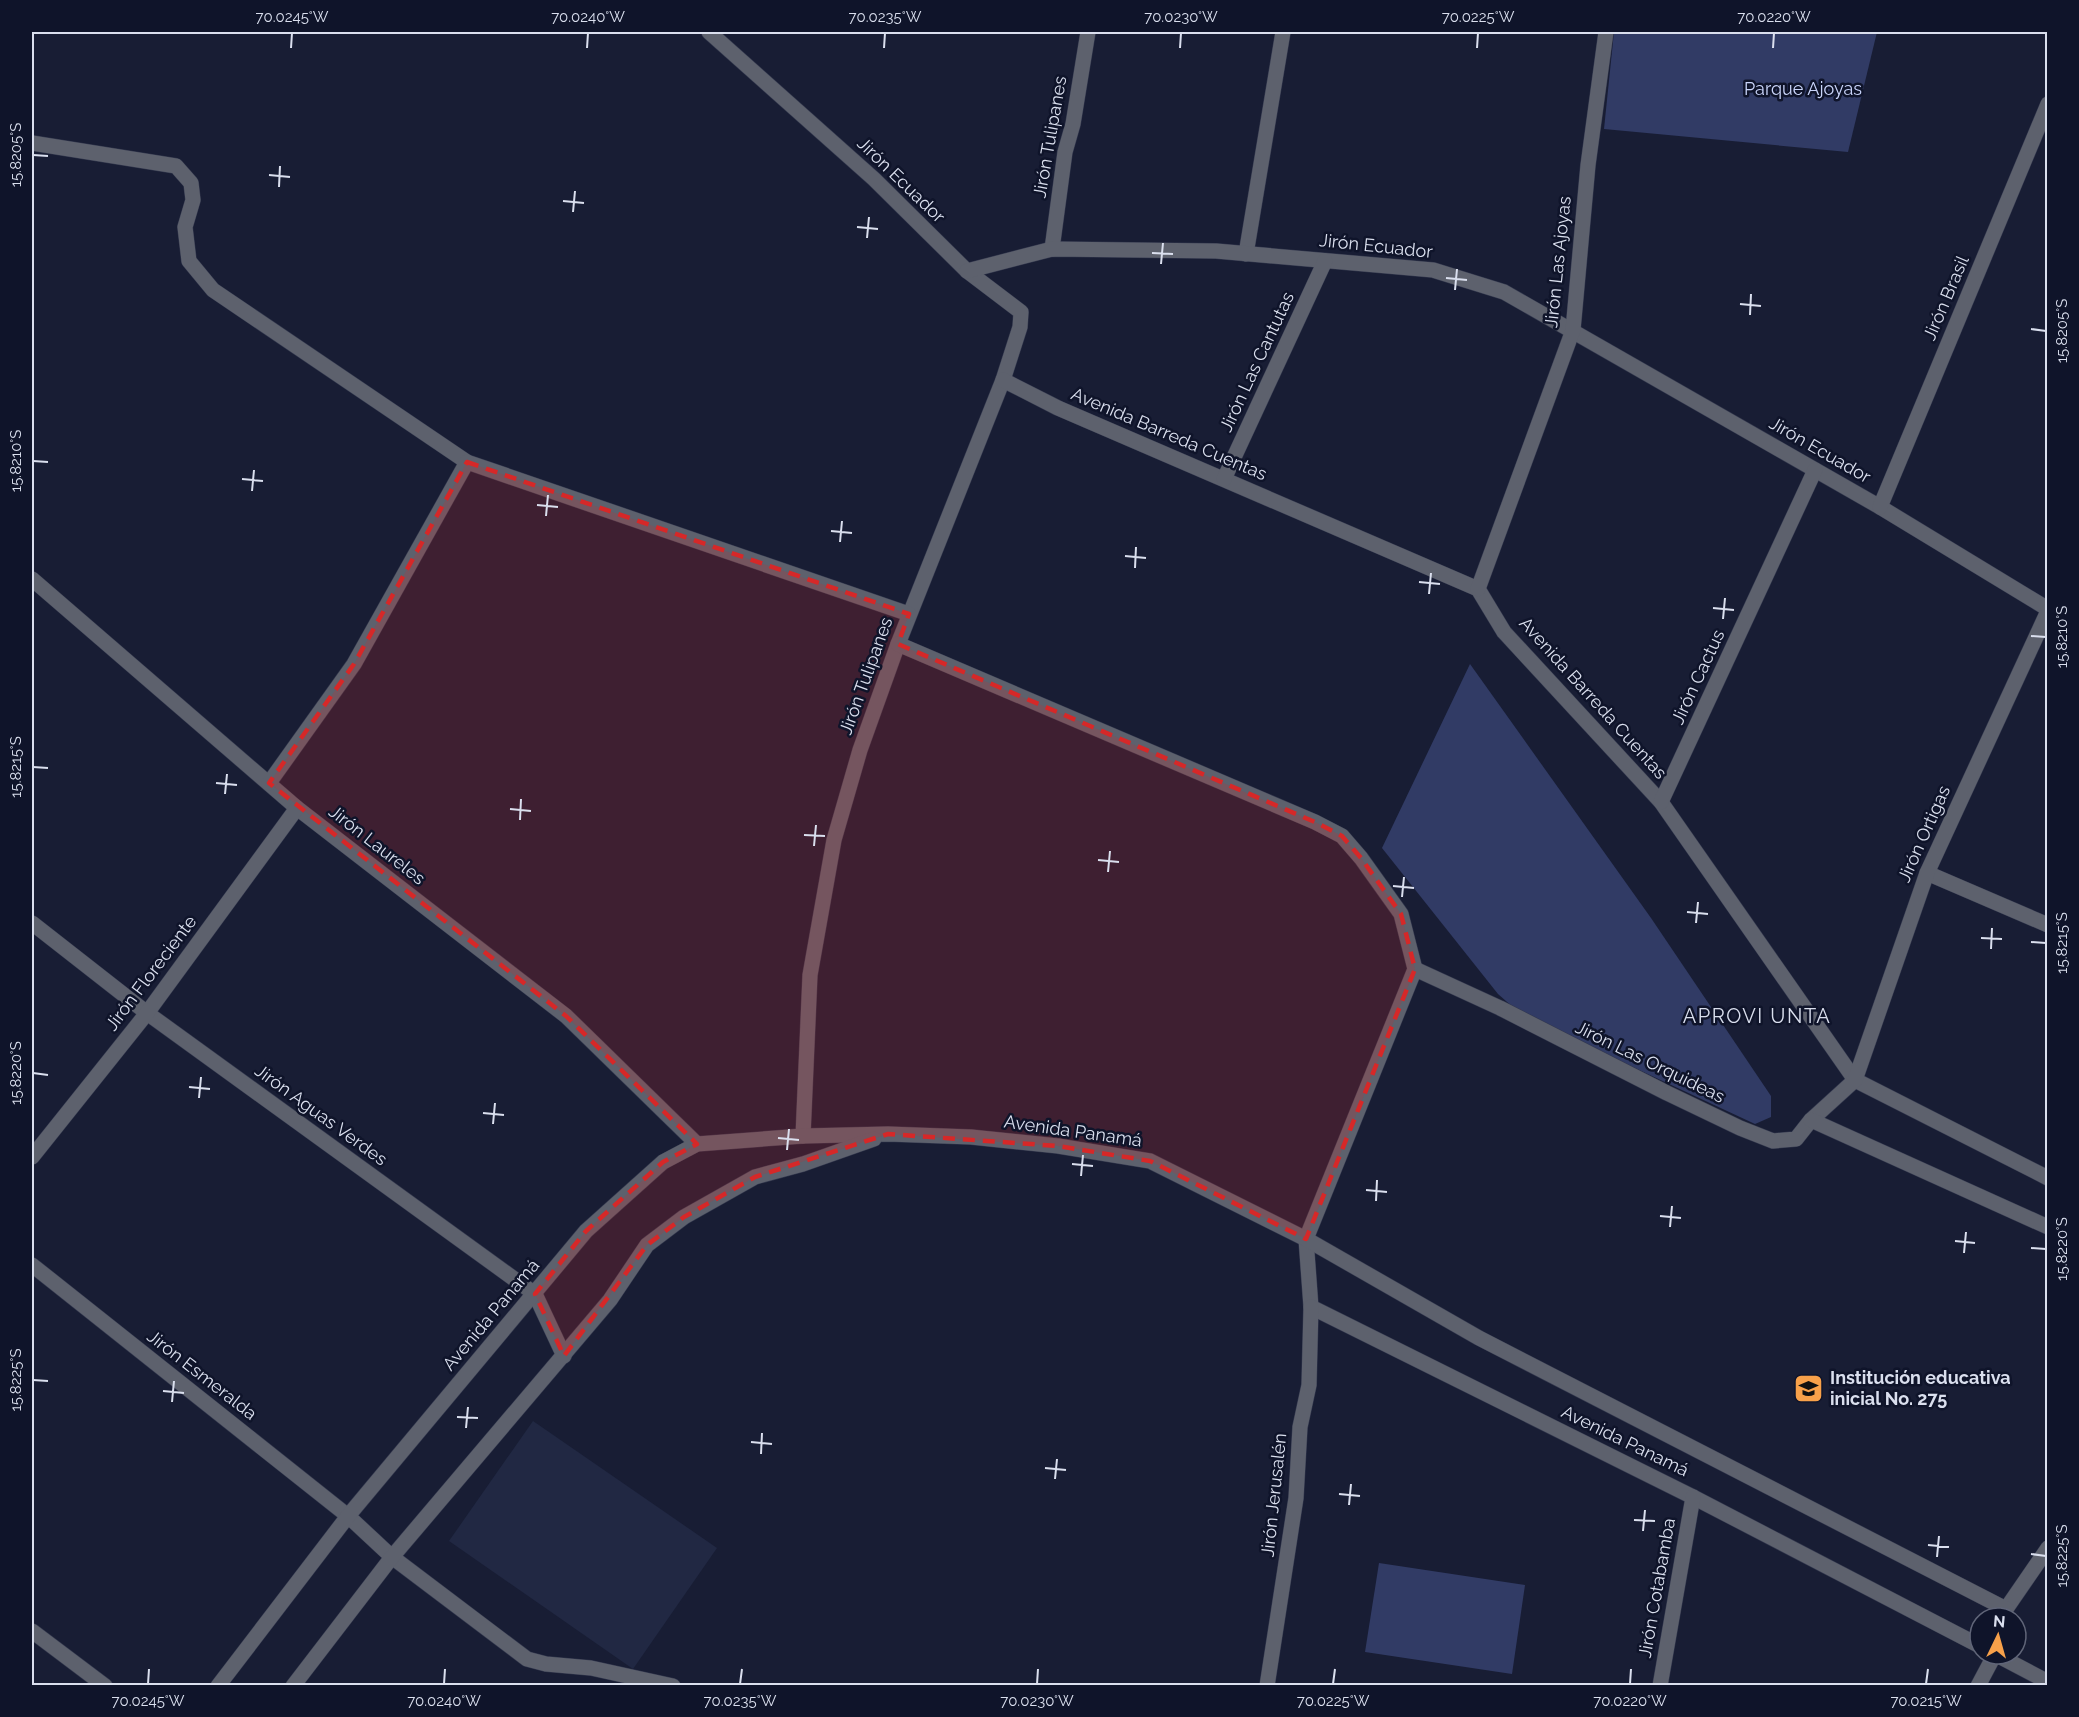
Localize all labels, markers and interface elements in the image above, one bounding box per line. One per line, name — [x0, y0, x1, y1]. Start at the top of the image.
text: 70.0245°W — [255, 8, 329, 26]
text: 70.0240°W — [551, 8, 625, 26]
text: 70.0235°W — [849, 8, 922, 26]
text: 70.0230°W — [1144, 8, 1218, 26]
text: 70.0225°W — [1442, 8, 1515, 26]
text: 70.0220°W — [1737, 8, 1811, 26]
street label: Jirón Tulipanes — [1028, 74, 1071, 200]
park label: Parque Ajoyas — [1744, 78, 1862, 99]
text: 15.8205°S — [7, 123, 25, 187]
street label: Jirón Ecuador — [853, 133, 950, 227]
street label: Jirón Las Ajoyas — [1540, 195, 1575, 329]
street label: Jirón Ecuador — [1318, 229, 1434, 262]
street label: Jirón Brasil — [1918, 252, 1973, 343]
street label: Jirón Las Cantutas — [1215, 288, 1298, 435]
text: 15.8205°S — [2053, 299, 2071, 363]
street label: Avenida Barreda Cuentas — [1068, 383, 1270, 484]
street label: Jirón Ecuador — [1766, 412, 1875, 487]
text: 15.8210°S — [7, 430, 25, 492]
text: 15.8210°S — [2053, 606, 2071, 668]
street label: Avenida Barreda Cuentas — [1515, 613, 1672, 783]
street label: Jirón Tulipanes — [835, 614, 897, 737]
street label: Jirón Cactus — [1667, 626, 1729, 727]
text: 15.8215°S — [7, 736, 25, 798]
street label: Jirón Ortigas — [1893, 782, 1954, 885]
street label: Jirón Laureles — [325, 801, 430, 889]
street label: Jirón Floreciente — [101, 911, 201, 1034]
text: 15.8215°S — [2053, 912, 2071, 974]
district label: APROVI UNTA — [1683, 1004, 1831, 1028]
street label: Jirón Las Orquideas — [1572, 1016, 1729, 1107]
text: 15.8220°S — [7, 1041, 25, 1105]
street label: Jirón Aguas Verdes — [251, 1060, 392, 1170]
street label: Avenida Panamá — [1003, 1110, 1143, 1151]
text: 15.8220°S — [2053, 1217, 2071, 1281]
street label: Avenida Panamá — [438, 1255, 543, 1375]
street label: Jirón Esmeralda — [143, 1325, 261, 1424]
text: 15.8225°S — [7, 1348, 25, 1412]
place label: Institución educativa inicial No. 275 — [1830, 1367, 2011, 1409]
school or university icon: Institución educativa inicial No. 275 — [1793, 1372, 1825, 1404]
street label: Avenida Panamá — [1558, 1401, 1692, 1480]
street label: Jirón Jerusalén — [1257, 1432, 1290, 1558]
street label: Jirón Cotabamba — [1634, 1516, 1679, 1659]
text: 15.8225°S — [2053, 1524, 2071, 1588]
north arrow — [1968, 1606, 2028, 1666]
text: N — [1992, 1612, 2006, 1632]
text: 70.0245°W — [111, 1692, 185, 1710]
text: 70.0240°W — [407, 1692, 481, 1710]
text: 70.0235°W — [704, 1692, 777, 1710]
text: 70.0230°W — [1000, 1692, 1074, 1710]
text: 70.0225°W — [1297, 1692, 1370, 1710]
text: 70.0220°W — [1593, 1692, 1667, 1710]
text: 70.0215°W — [1890, 1692, 1962, 1710]

